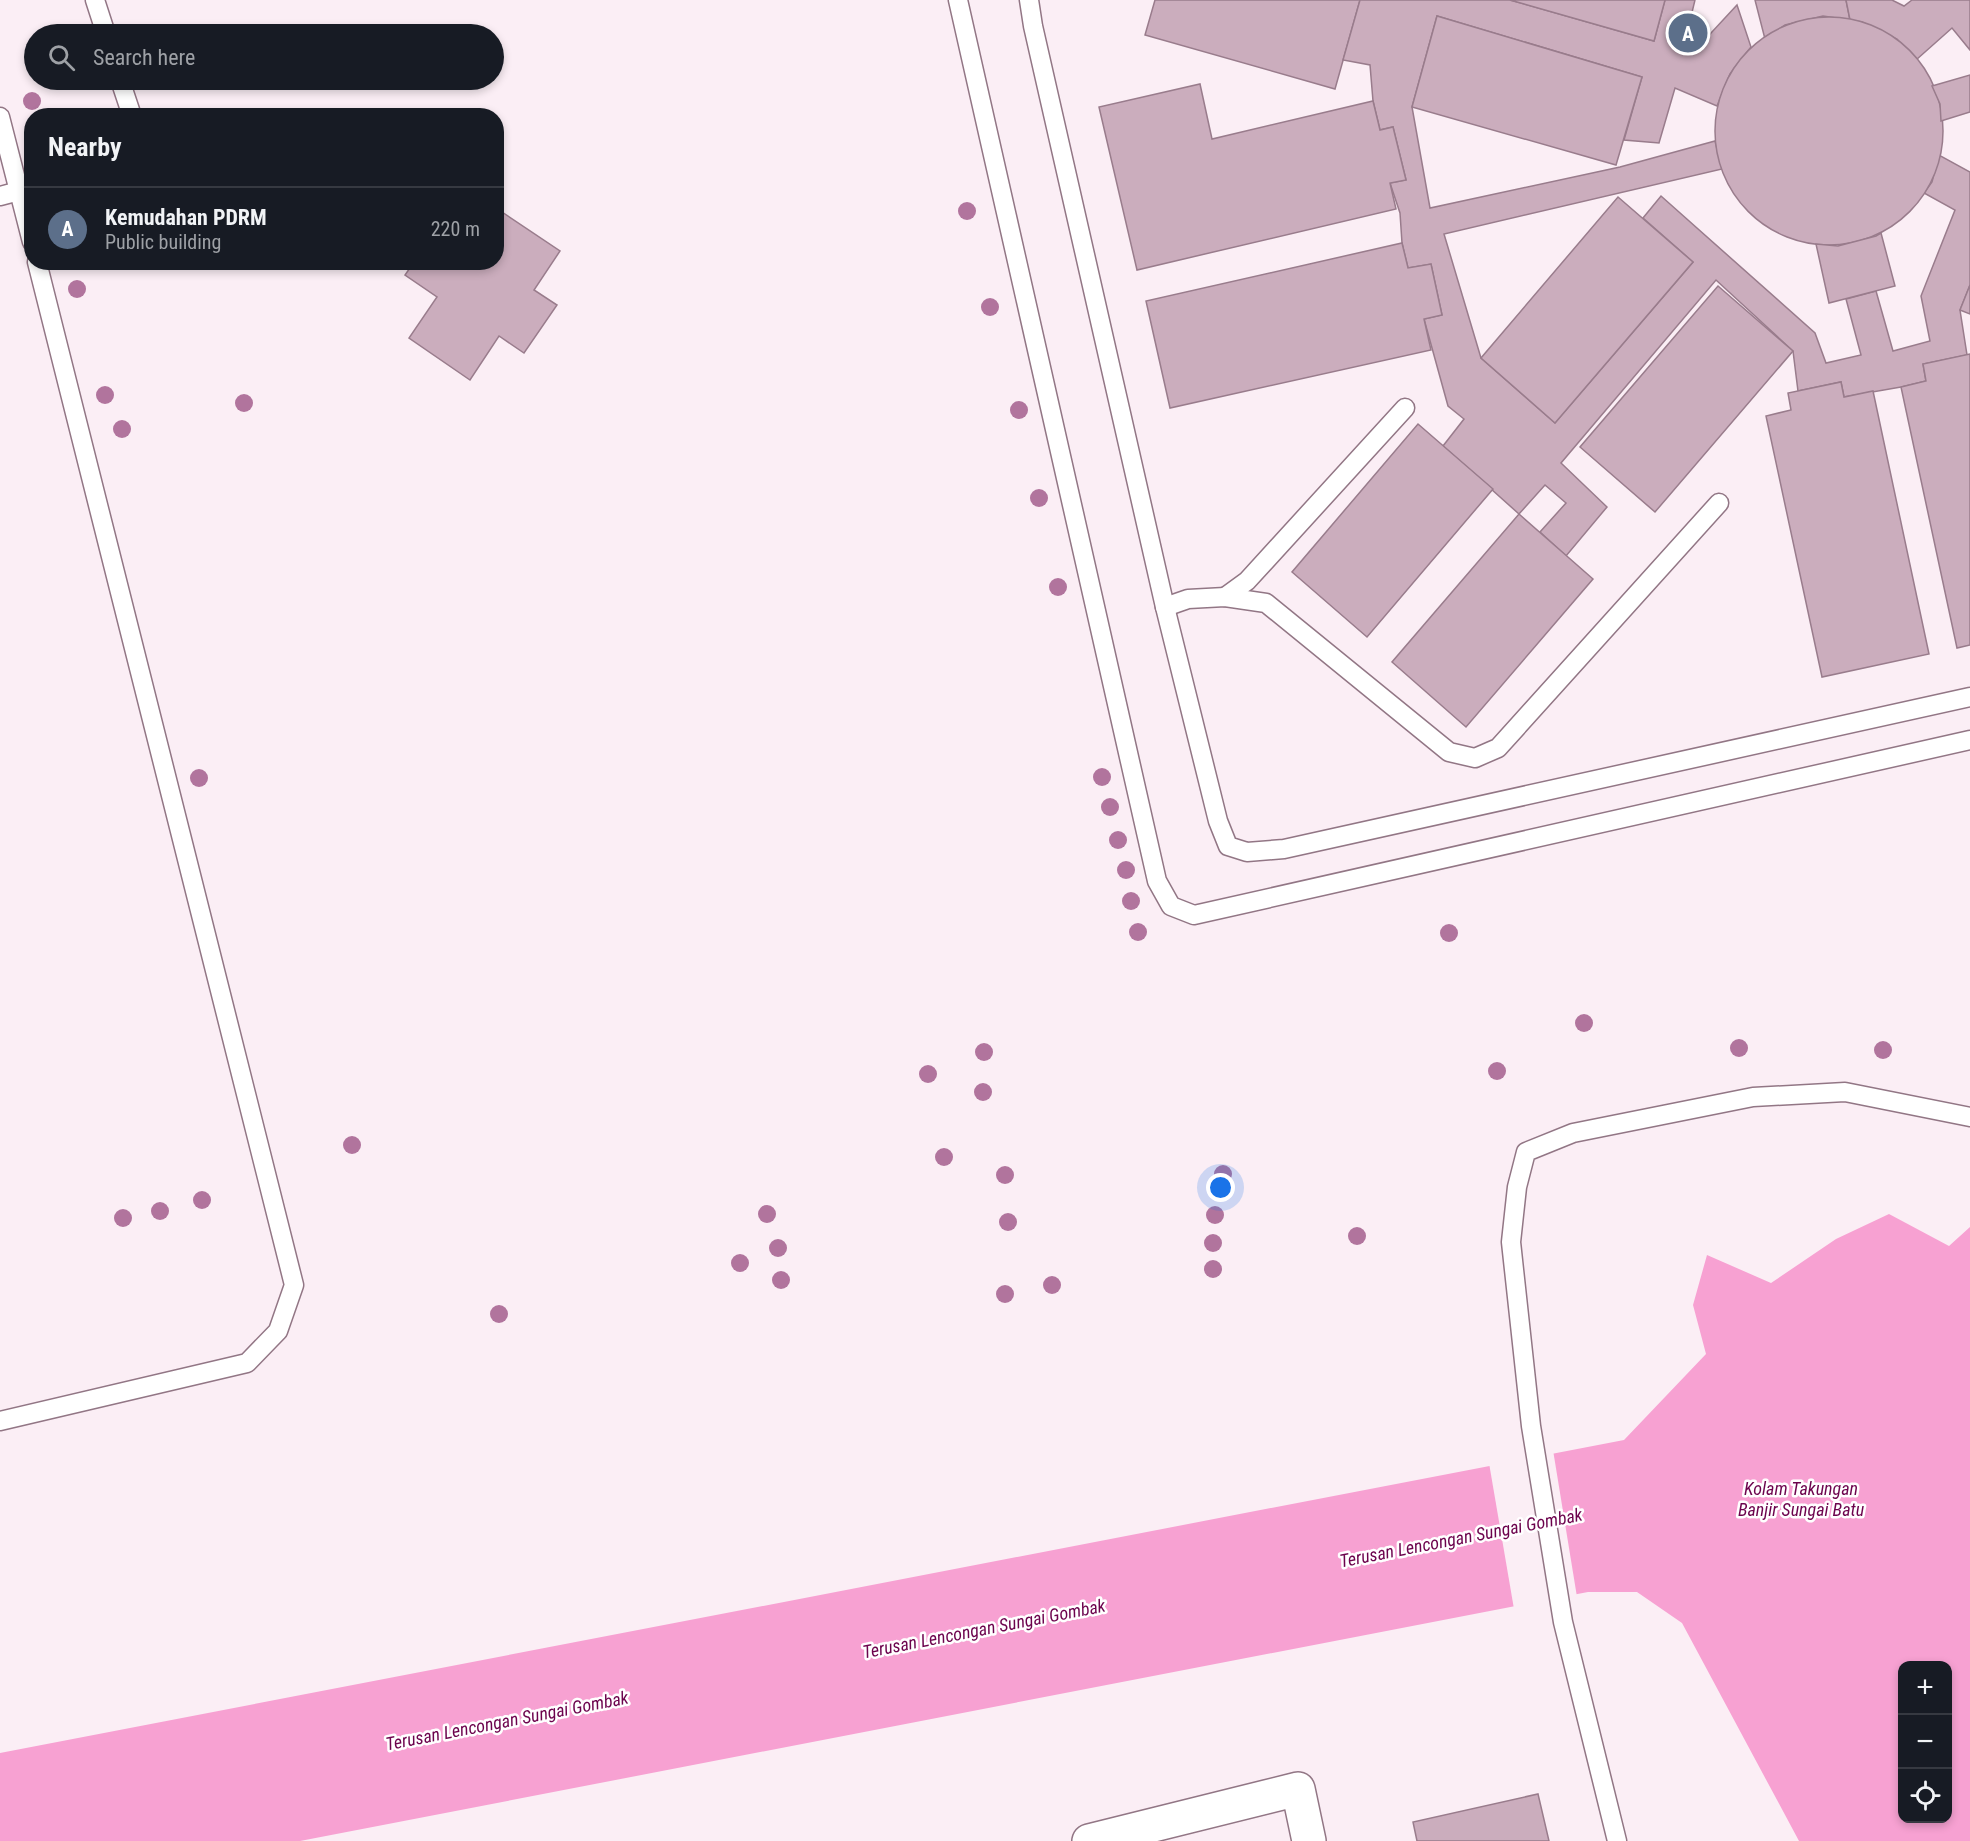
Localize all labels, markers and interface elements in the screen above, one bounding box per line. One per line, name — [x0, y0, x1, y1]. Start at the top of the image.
pin: A — [1668, 10, 1708, 56]
search box — [24, 24, 504, 90]
icon: search — [45, 41, 78, 74]
text: Search here — [93, 45, 195, 70]
text: Nearby — [48, 132, 122, 162]
text: Kemudahan PDRM — [105, 205, 267, 230]
text: A — [62, 217, 73, 241]
text: 220 m — [431, 217, 480, 241]
text: Public building — [105, 230, 221, 254]
your location — [1206, 1173, 1235, 1202]
water label: Kolam Takungan Banjir Sungai Batu — [1738, 1478, 1865, 1520]
water label: Terusan Lencongan Sungai Gombak — [1338, 1503, 1585, 1571]
water label: Terusan Lencongan Sungai Gombak — [861, 1594, 1108, 1662]
map controls — [1898, 1661, 1952, 1823]
button: + — [1898, 1661, 1952, 1715]
water label: Terusan Lencongan Sungai Gombak — [384, 1686, 631, 1754]
button: − — [1898, 1715, 1952, 1769]
button: locate — [1898, 1769, 1952, 1823]

